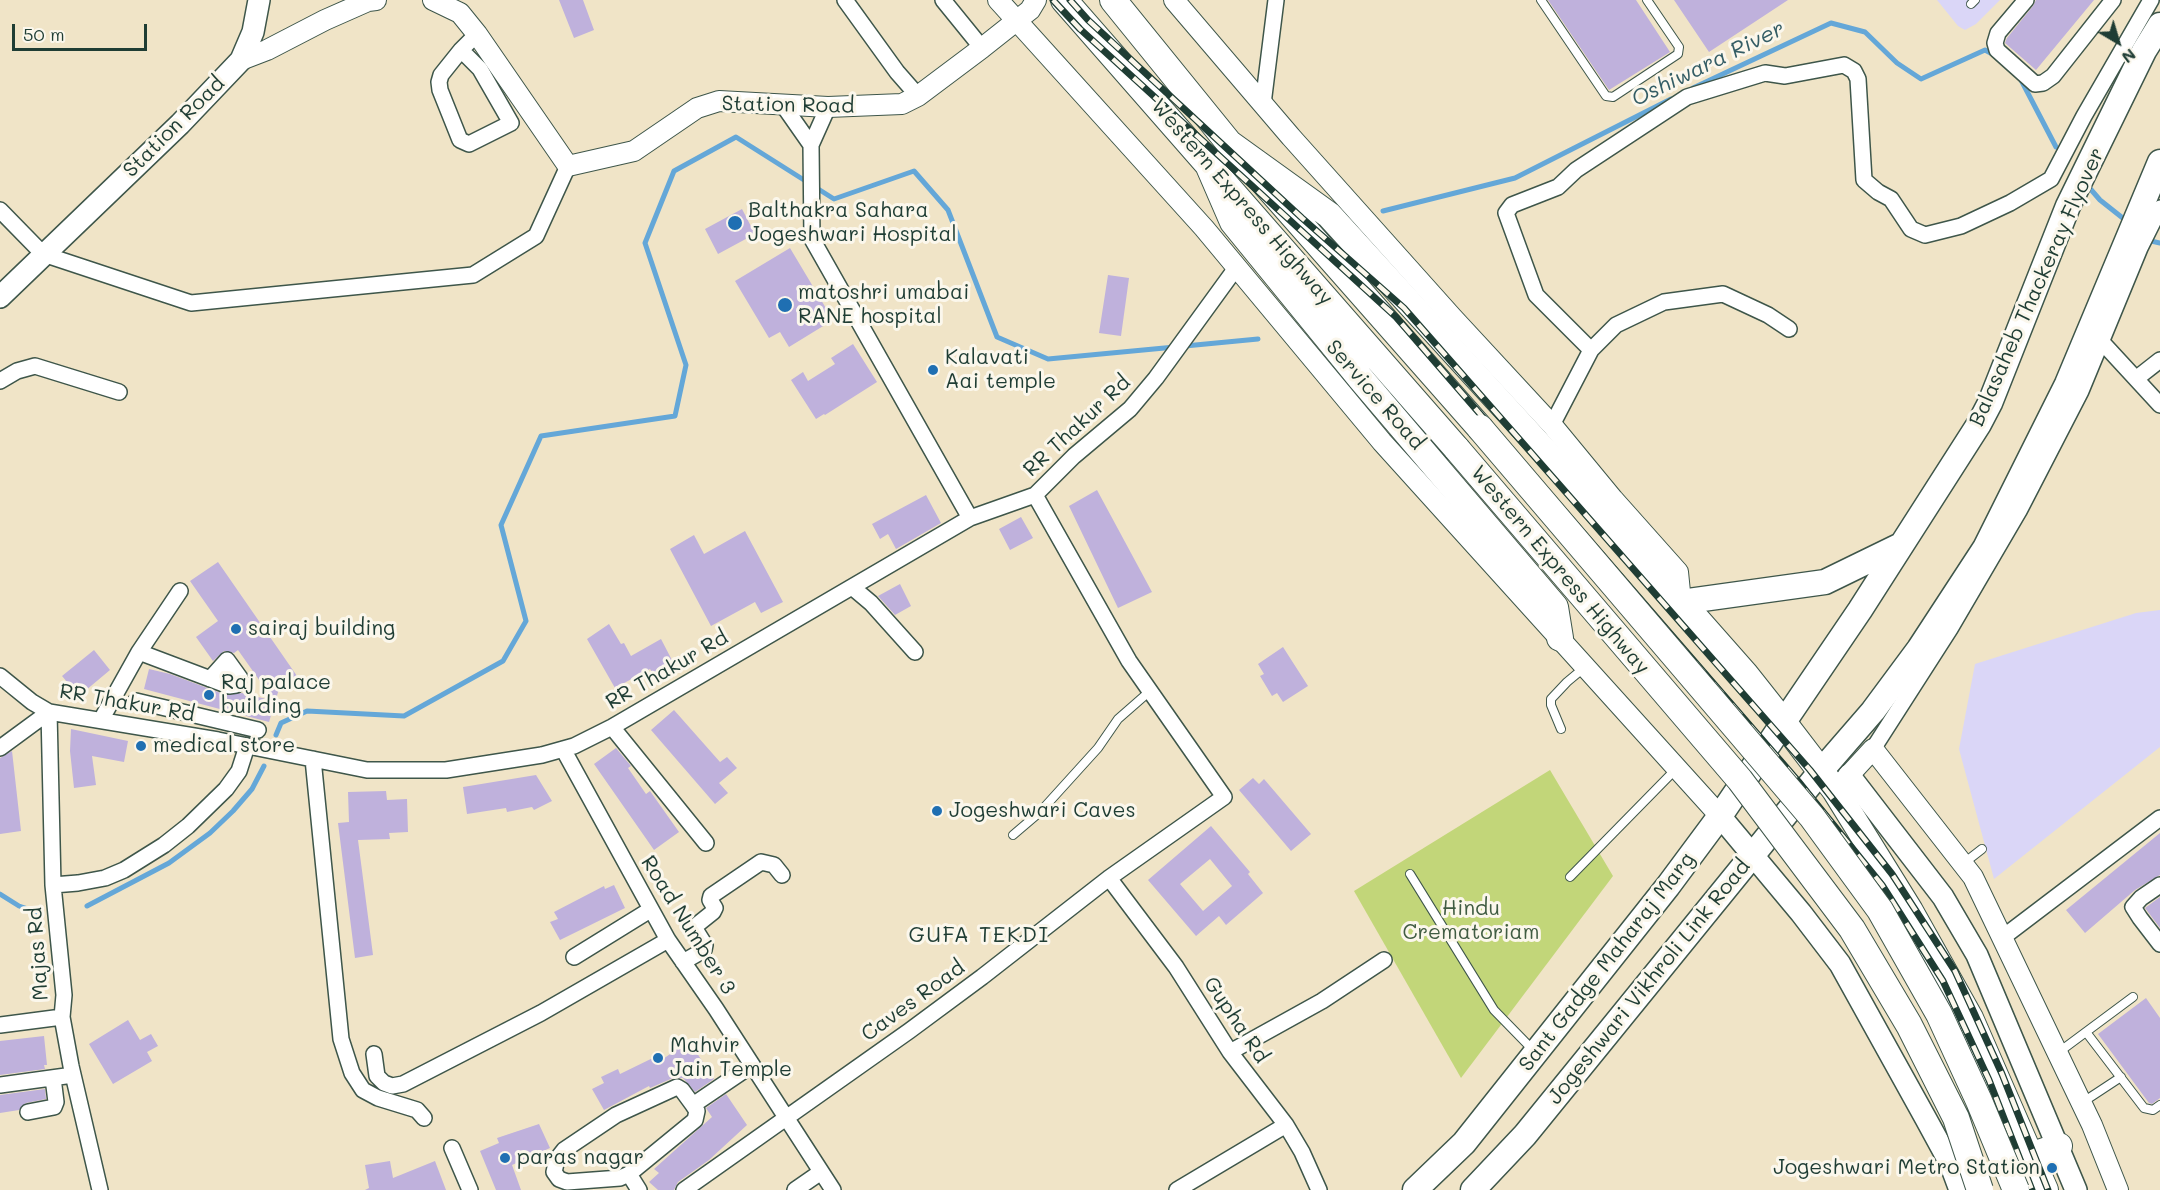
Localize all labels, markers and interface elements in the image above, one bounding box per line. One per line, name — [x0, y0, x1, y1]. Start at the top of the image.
scale bar — [15, 12, 150, 50]
north arrow — [2088, 12, 2148, 72]
water label: Oshiwara River — [1627, 16, 1789, 112]
text: 50 m — [23, 22, 65, 46]
text: N — [2118, 45, 2141, 69]
street label: Station Road — [118, 71, 230, 183]
street label: Station Road — [721, 91, 855, 119]
street label: Western Express Highway — [1146, 94, 1338, 310]
street label: Balasaheb Thackeray Flyover — [1964, 144, 2110, 430]
place label: Balthakra Sahara Jogeshwari Hospital — [748, 198, 957, 248]
marker: Balthakra Sahara Jogeshwari Hospital — [726, 214, 744, 232]
place label: matoshri umabai RANE hospital — [798, 280, 969, 330]
marker: matoshri umabai RANE hospital — [776, 296, 794, 314]
street label: Service Road — [1320, 335, 1430, 455]
place label: Kalavati Aai temple — [945, 345, 1056, 395]
marker: Kalavati Aai temple — [926, 363, 940, 377]
street label: RR Thakur Rd — [1018, 370, 1136, 482]
street label: Western Express Highway — [1465, 460, 1655, 680]
place label: sairaj building — [248, 616, 395, 642]
marker: sairaj building — [229, 622, 243, 636]
street label: RR Thakur Rd — [601, 625, 733, 715]
place label: Raj palace building — [221, 670, 331, 720]
street label: RR Thakur Rd — [57, 679, 197, 727]
marker: Raj palace building — [202, 688, 216, 702]
place label: medical store — [153, 733, 295, 759]
marker: medical store — [134, 739, 148, 753]
place label: Jogeshwari Caves — [949, 798, 1136, 824]
marker: Jogeshwari Caves — [930, 804, 944, 818]
street label: Sant Gadge Maharaj Marg — [1514, 847, 1700, 1077]
street label: Road Number 3 — [635, 851, 741, 999]
street label: Jogeshwari Vikhroli Link Road — [1542, 854, 1756, 1110]
park label: Hindu Crematoriam — [1403, 896, 1539, 946]
street label: Majas Rd — [22, 906, 54, 1002]
district label: GUFA TEKDI — [908, 922, 1050, 948]
street label: Caves Road — [856, 955, 970, 1047]
street label: Gupha Rd — [1198, 972, 1274, 1068]
place label: Mahvir Jain Temple — [670, 1033, 792, 1083]
marker: Mahvir Jain Temple — [651, 1051, 665, 1065]
place label: paras nagar — [517, 1145, 644, 1171]
marker: paras nagar — [498, 1151, 512, 1165]
place label: Jogeshwari Metro Station — [1773, 1155, 2040, 1181]
marker: Jogeshwari Metro Station — [2045, 1161, 2059, 1175]

